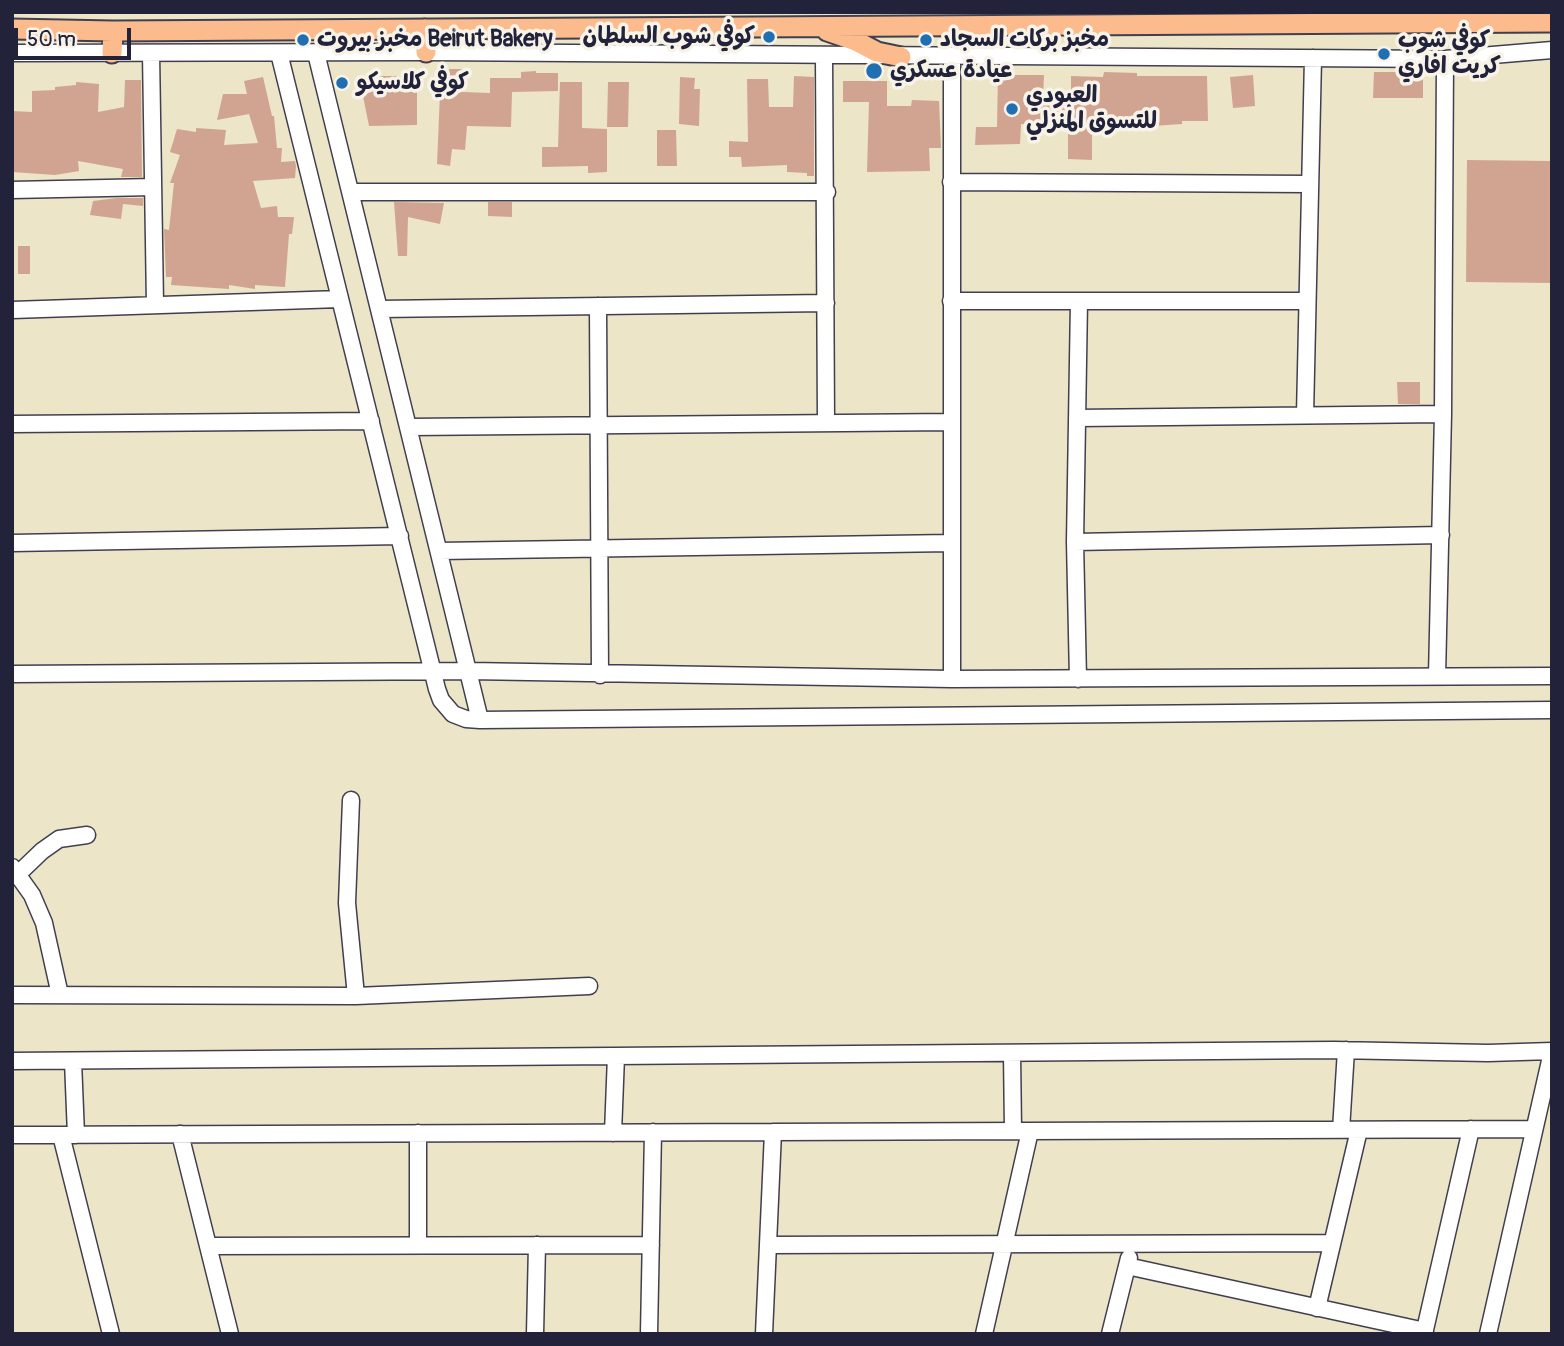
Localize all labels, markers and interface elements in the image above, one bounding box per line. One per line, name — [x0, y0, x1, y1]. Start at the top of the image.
scale bar — [18, 14, 135, 58]
place label: كوفي شوب السلطان — [583, 23, 755, 51]
text: 50 m — [27, 26, 76, 53]
place label: مخبز بيروت Beirut Bakery — [317, 26, 553, 54]
place label: مخبز بركات السجاد — [940, 26, 1109, 54]
place label: كوفي شوب كريت افاري — [1398, 27, 1501, 81]
marker: كوفي شوب السلطان — [761, 29, 777, 45]
marker: مخبز بيروت Beirut Bakery — [295, 32, 311, 48]
marker: مخبز بركات السجاد — [918, 32, 934, 48]
marker: كوفي شوب كريت افاري — [1376, 46, 1392, 62]
place label: عيادة عسكري — [890, 57, 1012, 85]
marker: عيادة عسكري — [864, 61, 884, 81]
place label: كوفي كلاسيكو — [356, 69, 469, 97]
marker: كوفي كلاسيكو — [334, 75, 350, 91]
place label: العبودي للتسوق المنزلي — [1026, 82, 1157, 136]
marker: العبودي للتسوق المنزلي — [1004, 101, 1020, 117]

